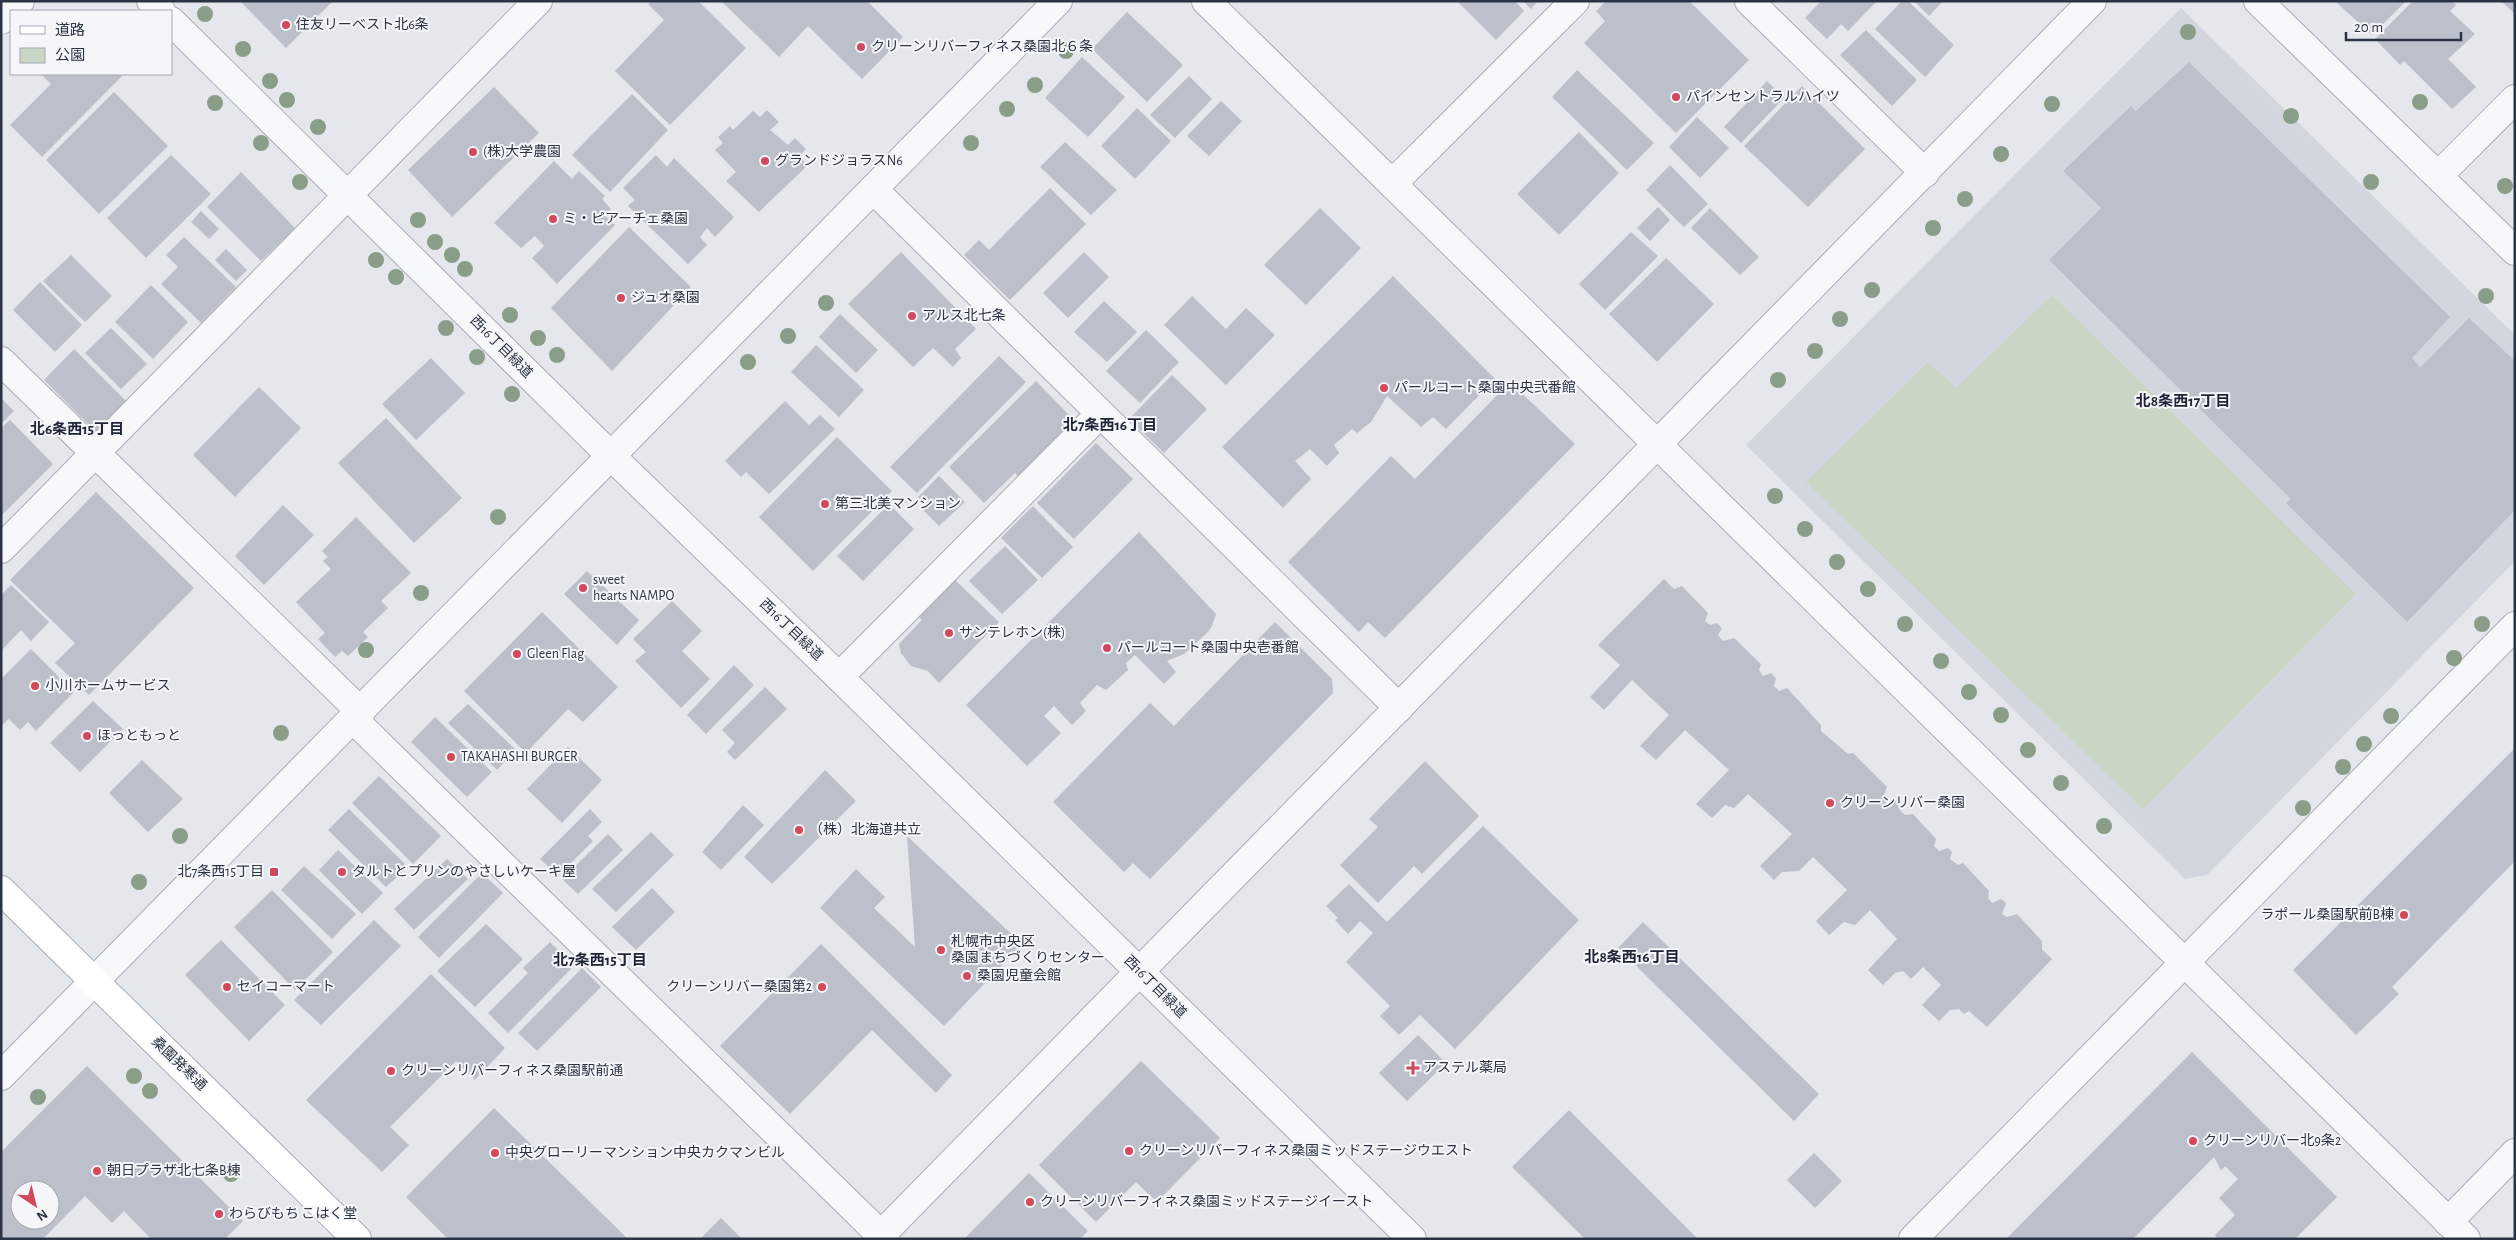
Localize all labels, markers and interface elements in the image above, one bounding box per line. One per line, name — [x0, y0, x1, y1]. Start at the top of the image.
legend — [10, 10, 172, 75]
scale bar — [2346, 10, 2461, 42]
place label: 住友リーベスト北6条 — [296, 16, 429, 32]
marker: 住友リーベスト北6条 — [280, 19, 292, 31]
text: 20 m — [2354, 20, 2383, 35]
text: 道路 — [55, 22, 85, 38]
place label: クリーンリバーフィネス桑園北６条 — [871, 38, 1093, 54]
marker: クリーンリバーフィネス桑園北６条 — [855, 41, 867, 53]
text: 公園 — [55, 47, 85, 63]
place label: パインセントラルハイツ — [1686, 90, 1840, 104]
marker: パインセントラルハイツ — [1670, 91, 1682, 103]
place label: (株)大学農園 — [483, 144, 561, 159]
marker: (株)大学農園 — [467, 146, 479, 158]
place label: グランドジョラスN6 — [775, 153, 903, 168]
marker: グランドジョラスN6 — [759, 155, 771, 167]
place label: ミ・ピアーチェ桑園 — [563, 211, 688, 226]
marker: ミ・ピアーチェ桑園 — [547, 213, 559, 225]
place label: ジュオ桑園 — [631, 290, 700, 305]
marker: ジュオ桑園 — [615, 292, 627, 304]
place label: アルス北七条 — [922, 307, 1006, 323]
marker: アルス北七条 — [906, 310, 918, 322]
street label: 西16丁目緑道 — [467, 313, 535, 381]
place label: パールコート桑園中央弐番館 — [1394, 380, 1576, 395]
marker: パールコート桑園中央弐番館 — [1378, 382, 1390, 394]
district label: 北8条西17丁目 — [2136, 393, 2230, 409]
district label: 北7条西16丁目 — [1063, 417, 1157, 433]
district label: 北6条西15丁目 — [30, 421, 124, 437]
place label: 第三北美マンション — [835, 495, 961, 511]
marker: 第三北美マンション — [819, 498, 831, 510]
place label: sweet hearts NAMPO — [593, 573, 675, 603]
marker: sweet hearts NAMPO — [577, 582, 589, 594]
street label: 西16丁目緑道 — [757, 596, 826, 663]
place label: サンテレホン(株) — [959, 625, 1065, 640]
marker: サンテレホン(株) — [943, 627, 955, 639]
place label: パールコート桑園中央壱番館 — [1117, 640, 1299, 655]
marker: パールコート桑園中央壱番館 — [1101, 642, 1113, 654]
place label: Gleen Flag — [527, 647, 584, 661]
marker: Gleen Flag — [511, 648, 523, 660]
place label: 小川ホームサービス — [45, 678, 171, 693]
marker: 小川ホームサービス — [29, 680, 41, 692]
place label: ほっともっと — [97, 728, 181, 743]
marker: ほっともっと — [81, 730, 93, 742]
place label: TAKAHASHI BURGER — [461, 750, 578, 764]
marker: TAKAHASHI BURGER — [445, 751, 457, 763]
place label: クリーンリバー桑園 — [1840, 795, 1965, 810]
marker: クリーンリバー桑園 — [1824, 797, 1836, 809]
place label: （株）北海道共立 — [809, 821, 921, 837]
marker: （株）北海道共立 — [793, 824, 805, 836]
place label: 北7条西15丁目 — [177, 863, 264, 879]
place label: タルトとプリンのやさしいケーキ屋 — [352, 864, 576, 879]
marker: 北7条西15丁目 — [268, 866, 280, 878]
marker: タルトとプリンのやさしいケーキ屋 — [336, 866, 348, 878]
place label: ラポール桑園駅前B棟 — [2260, 906, 2394, 922]
marker: ラポール桑園駅前B棟 — [2398, 909, 2410, 921]
place label: 札幌市中央区 桑園まちづくりセンター — [951, 934, 1105, 965]
marker: 札幌市中央区 桑園まちづくりセンター — [935, 944, 947, 956]
district label: 北8条西16丁目 — [1584, 949, 1680, 965]
district label: 北7条西15丁目 — [553, 952, 647, 968]
street label: 西16丁目緑道 — [1121, 953, 1189, 1021]
place label: 桑園児童会館 — [977, 968, 1061, 983]
marker: 桑園児童会館 — [961, 970, 973, 982]
place label: クリーンリバー桑園第2 — [666, 978, 812, 994]
place label: セイコーマート — [237, 980, 335, 994]
marker: セイコーマート — [221, 981, 233, 993]
marker: クリーンリバー桑園第2 — [816, 981, 828, 993]
street label: 桑園発寒通 — [149, 1034, 210, 1093]
place label: アステル薬局 — [1423, 1060, 1507, 1075]
place label: クリーンリバーフィネス桑園駅前通 — [401, 1062, 623, 1078]
marker: アステル薬局 — [1407, 1062, 1419, 1074]
marker: クリーンリバーフィネス桑園駅前通 — [385, 1065, 397, 1077]
place label: クリーンリバー北9条2 — [2203, 1132, 2341, 1148]
marker: クリーンリバー北9条2 — [2187, 1135, 2199, 1147]
place label: クリーンリバーフィネス桑園ミッドステージウエスト — [1139, 1143, 1473, 1158]
place label: 中央グローリーマンション中央カクマンビル — [505, 1145, 785, 1160]
marker: クリーンリバーフィネス桑園ミッドステージウエスト — [1123, 1145, 1135, 1157]
marker: 中央グローリーマンション中央カクマンビル — [489, 1147, 501, 1159]
place label: 朝日プラザ北七条B棟 — [107, 1162, 241, 1178]
marker: 朝日プラザ北七条B棟 — [91, 1165, 103, 1177]
north arrow — [10, 1180, 60, 1230]
place label: クリーンリバーフィネス桑園ミッドステージイースト — [1040, 1194, 1373, 1209]
marker: クリーンリバーフィネス桑園ミッドステージイースト — [1024, 1196, 1036, 1208]
text: N — [34, 1206, 50, 1223]
place label: わらびもち こはく堂 — [229, 1206, 357, 1221]
marker: わらびもち こはく堂 — [213, 1208, 225, 1220]

